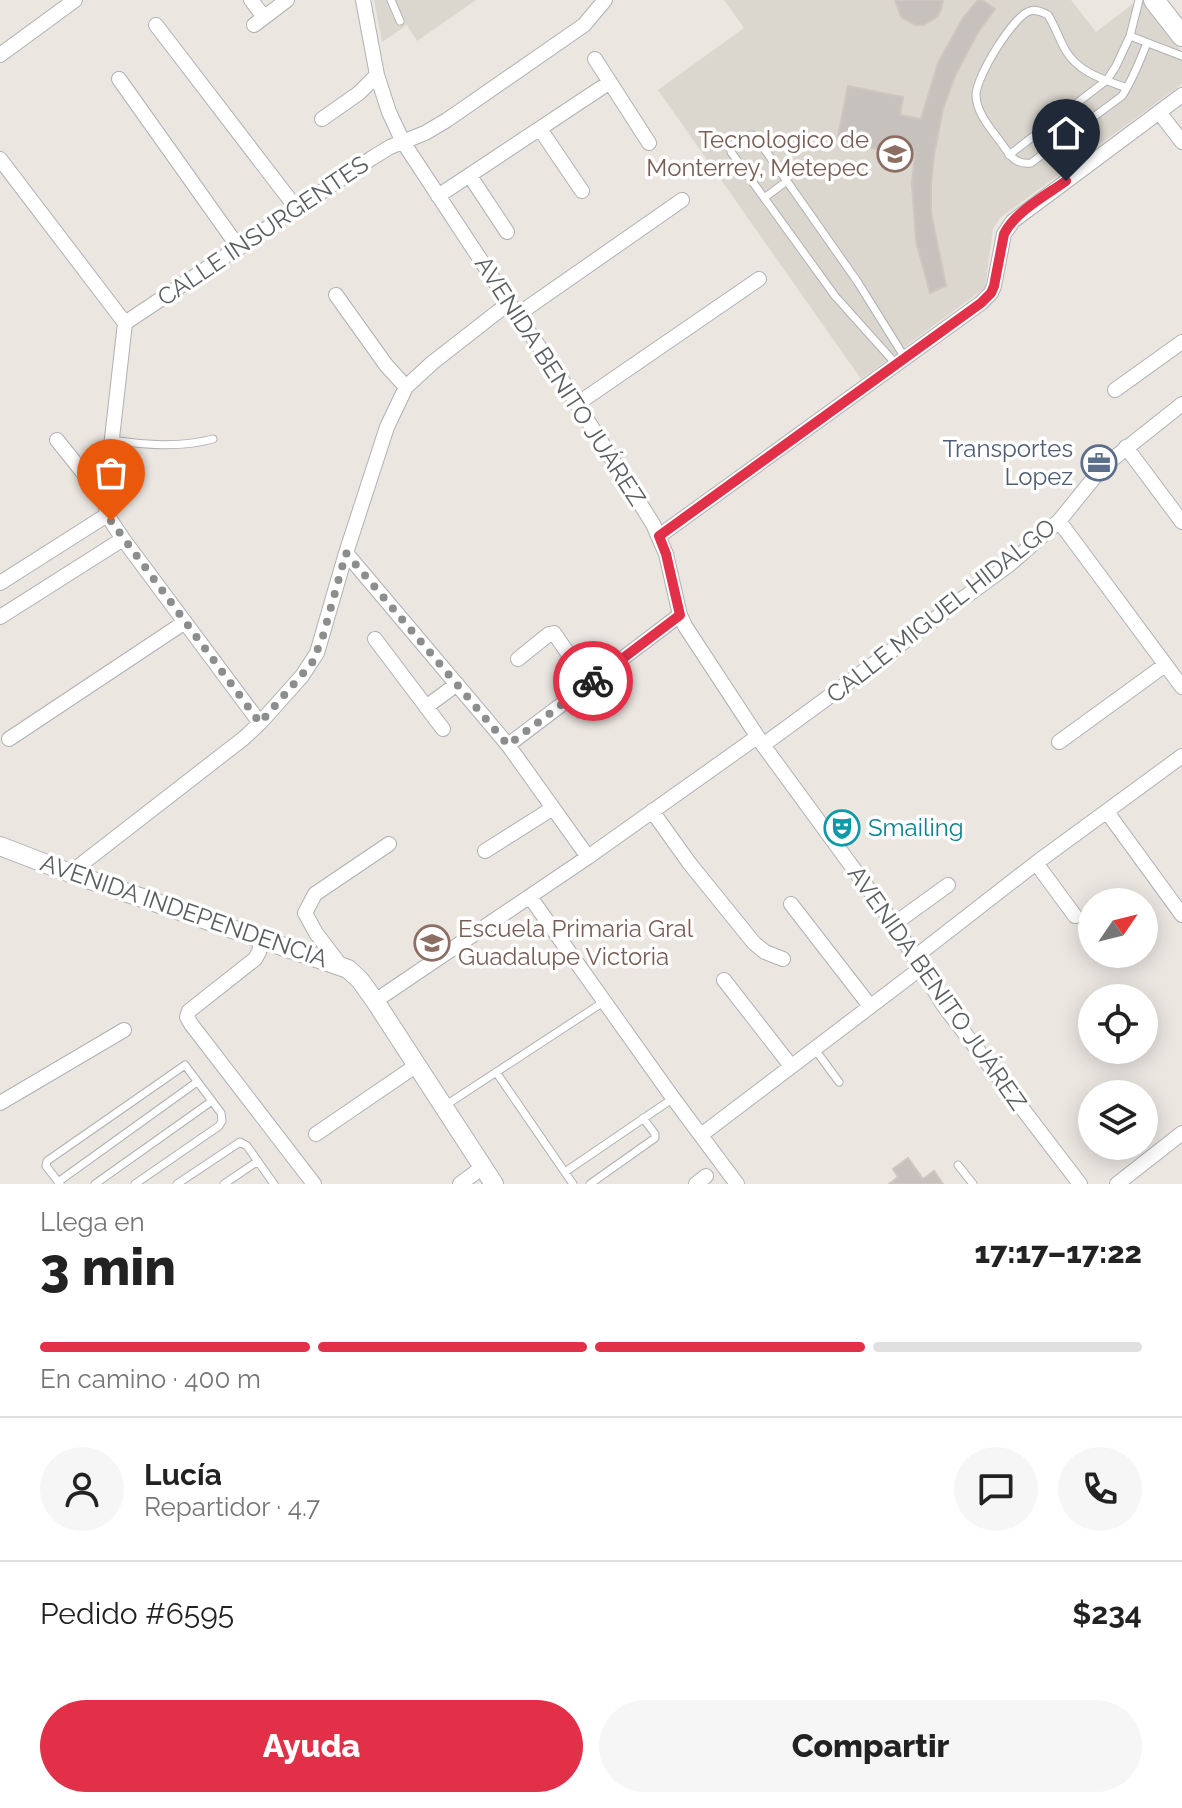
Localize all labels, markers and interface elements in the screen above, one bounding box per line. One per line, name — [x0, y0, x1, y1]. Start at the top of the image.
pin — [1032, 99, 1100, 181]
icon: home — [1044, 111, 1088, 155]
place label: Tecnologico de Monterrey, Metepec — [646, 125, 869, 182]
school or university icon: Tecnologico de Monterrey, Metepec — [876, 135, 914, 173]
street label: CALLE INSURGENTES — [152, 149, 374, 312]
street label: AVENIDA BENITO JUÁREZ — [469, 251, 652, 511]
place label: Transportes Lopez — [942, 434, 1073, 491]
pin — [77, 439, 145, 521]
office icon: Transportes Lopez — [1080, 444, 1118, 482]
icon: bag — [89, 451, 133, 495]
street label: CALLE MIGUEL HIDALGO — [820, 512, 1061, 709]
courier — [553, 641, 633, 721]
icon: bike — [571, 659, 615, 703]
theatre icon: Smailing — [823, 809, 861, 847]
place label: Smailing — [868, 813, 964, 842]
street label: AVENIDA INDEPENDENCIA — [37, 848, 331, 973]
street label: AVENIDA BENITO JUÁREZ — [842, 860, 1033, 1115]
north arrow — [1078, 888, 1158, 968]
map controls — [1078, 888, 1158, 1160]
place label: Escuela Primaria Gral Guadalupe Victoria — [458, 914, 694, 971]
school or university icon: Escuela Primaria Gral Guadalupe Victoria — [413, 924, 451, 962]
button: locate — [1078, 984, 1158, 1064]
button: layers — [1078, 1080, 1158, 1160]
text: Llega en — [40, 1207, 145, 1237]
text: 17:17–17:22 — [974, 1235, 1142, 1270]
text: 3 min — [40, 1236, 176, 1297]
text: En camino · 400 m — [40, 1364, 261, 1394]
button: person — [40, 1447, 124, 1531]
button: chat — [954, 1447, 1038, 1531]
button: phone — [1058, 1447, 1142, 1531]
text: Lucía — [144, 1457, 222, 1492]
text: Repartidor · 4.7 — [144, 1492, 320, 1522]
text: Pedido #6595 — [40, 1596, 234, 1631]
text: $234 — [1072, 1596, 1142, 1631]
button: Ayuda — [40, 1700, 583, 1792]
button: Compartir — [599, 1700, 1142, 1792]

